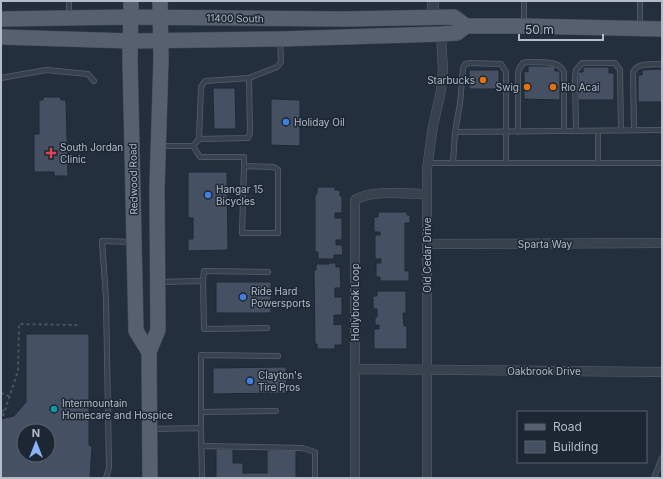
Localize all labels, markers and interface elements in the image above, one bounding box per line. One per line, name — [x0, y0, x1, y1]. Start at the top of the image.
street label: 11400 South — [206, 11, 264, 25]
scale bar — [519, 16, 603, 42]
text: 50 m — [525, 22, 554, 37]
place label: Starbucks — [427, 74, 475, 86]
marker: Starbucks — [478, 75, 488, 85]
place label: Swig — [496, 81, 519, 93]
place label: Rio Acai — [561, 81, 599, 93]
marker: Swig — [522, 82, 532, 92]
marker: Rio Acai — [548, 82, 558, 92]
place label: Holiday Oil — [294, 116, 345, 128]
marker: Holiday Oil — [281, 117, 291, 127]
place label: South Jordan Clinic — [60, 141, 123, 165]
street label: Redwood Road — [126, 143, 140, 215]
marker: South Jordan Clinic — [45, 147, 57, 159]
place label: Hangar 15 Bicycles — [216, 183, 263, 207]
marker: Hangar 15 Bicycles — [203, 190, 213, 200]
street label: Old Cedar Drive — [421, 217, 433, 293]
street label: Sparta Way — [518, 238, 573, 250]
street label: Hollybrook Loop — [349, 263, 361, 341]
place label: Ride Hard Powersports — [251, 285, 311, 309]
marker: Ride Hard Powersports — [238, 292, 248, 302]
street label: Oakbrook Drive — [507, 365, 581, 377]
place label: Clayton's Tire Pros — [258, 369, 302, 393]
marker: Clayton's Tire Pros — [245, 376, 255, 386]
place label: Intermountain Homecare and Hospice — [62, 397, 173, 421]
marker: Intermountain Homecare and Hospice — [49, 404, 59, 414]
legend — [517, 411, 647, 463]
text: Road — [553, 419, 582, 434]
north arrow — [16, 423, 56, 463]
text: N — [32, 426, 40, 440]
text: Building — [553, 439, 598, 454]

